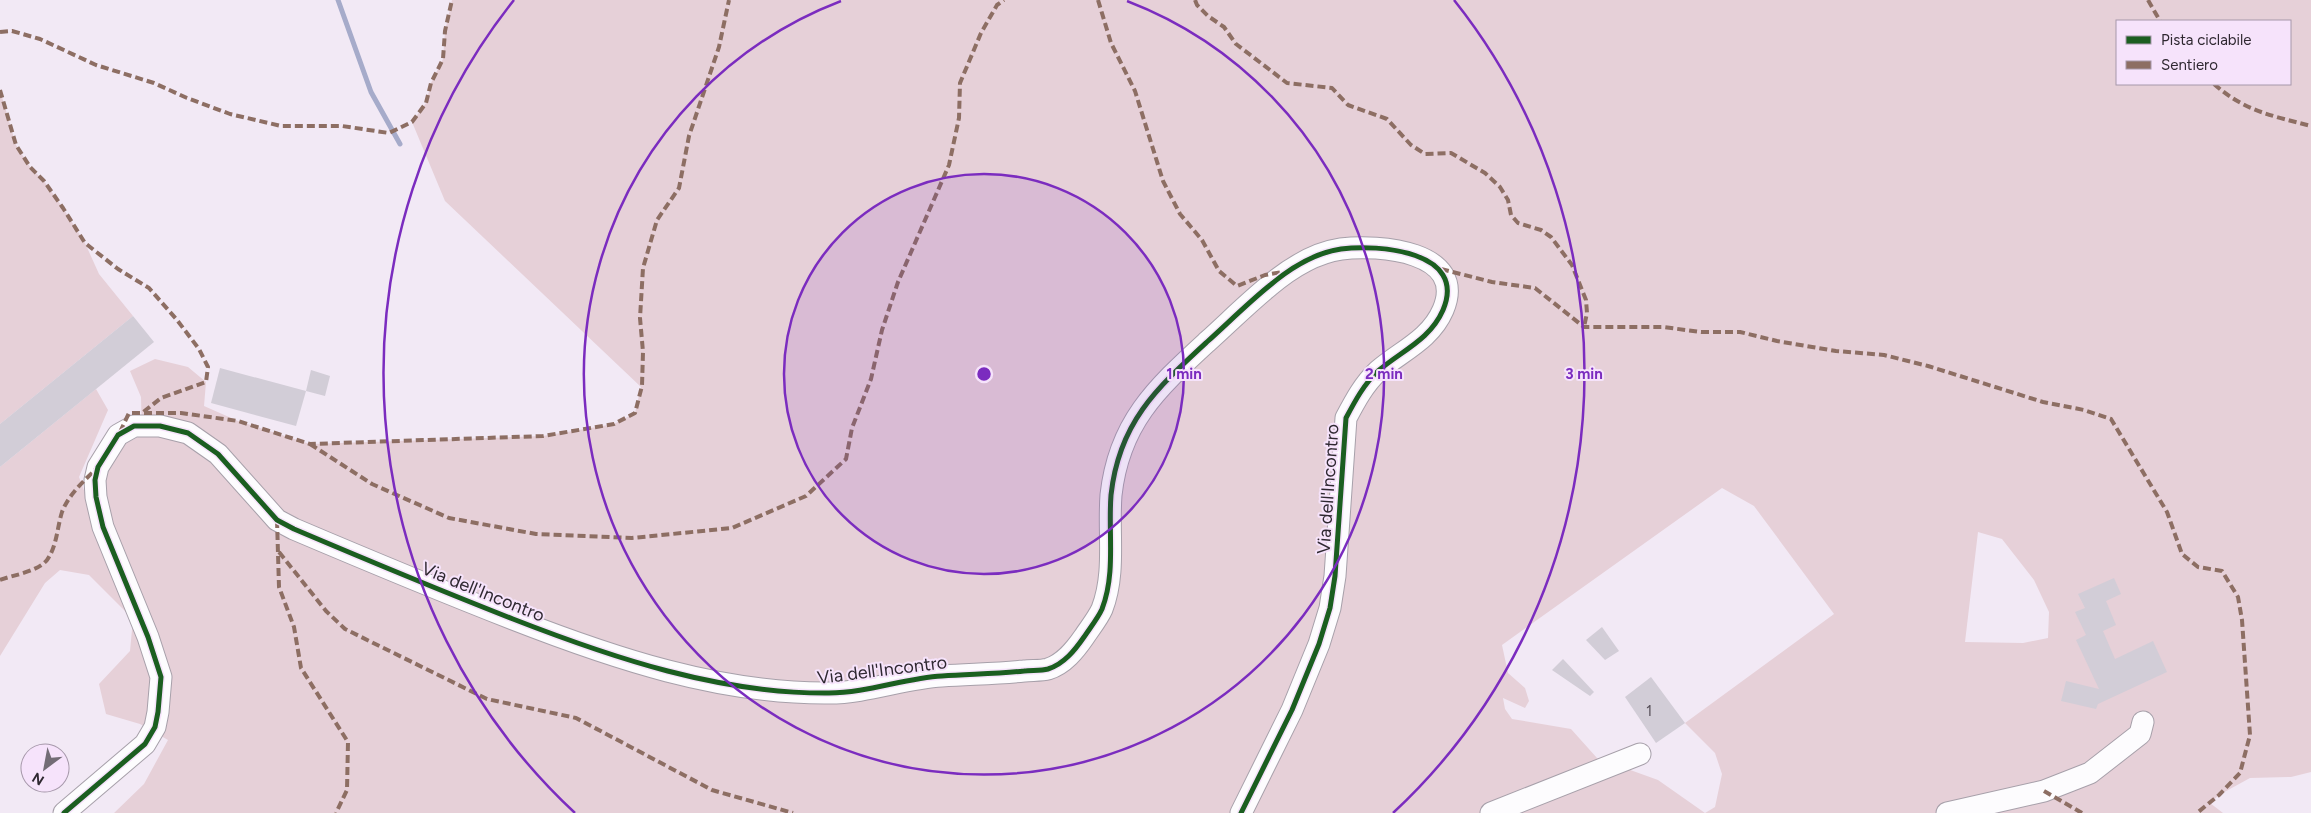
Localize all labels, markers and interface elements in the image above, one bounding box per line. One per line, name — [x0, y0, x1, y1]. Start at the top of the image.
legend — [2116, 20, 2291, 85]
text: Pista ciclabile — [2161, 31, 2252, 49]
text: Sentiero — [2161, 56, 2218, 74]
centre of rings — [975, 365, 993, 383]
text: 1 min — [1166, 365, 1202, 383]
text: 2 min — [1365, 365, 1403, 383]
text: 3 min — [1565, 365, 1603, 383]
street label: Via dell'Incontro — [1312, 423, 1344, 555]
street label: Via dell'Incontro — [418, 557, 548, 627]
street label: Via dell'Incontro — [816, 651, 948, 689]
house number: 1 — [1646, 702, 1652, 720]
north arrow — [20, 743, 70, 793]
text: N — [29, 769, 47, 789]

